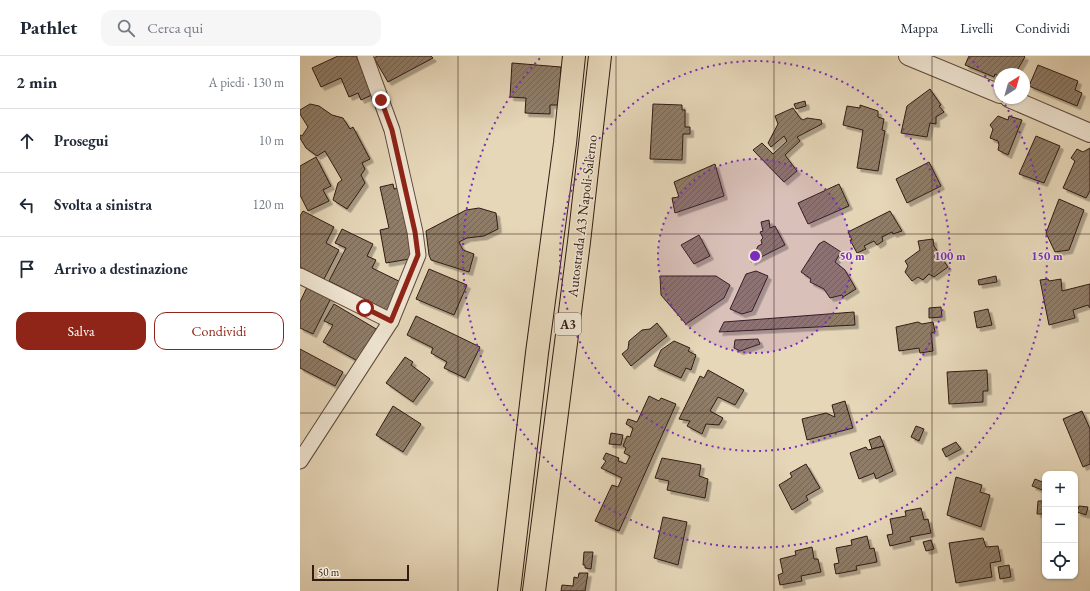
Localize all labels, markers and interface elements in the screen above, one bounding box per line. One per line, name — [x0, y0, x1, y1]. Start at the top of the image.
search box — [101, 10, 381, 46]
text: Pathlet — [20, 15, 77, 40]
icon: search — [115, 17, 137, 39]
text: Cerca qui — [147, 18, 203, 37]
text: Mappa — [900, 19, 938, 37]
text: Livelli — [960, 19, 993, 37]
text: Condividi — [1015, 19, 1070, 37]
north arrow — [994, 68, 1030, 104]
text: 2 min — [16, 71, 57, 93]
text: A piedi · 130 m — [209, 74, 284, 91]
route end — [372, 91, 390, 109]
icon: ahead — [16, 130, 38, 152]
text: Prosegui — [54, 131, 109, 150]
text: 10 m — [259, 132, 284, 149]
street label: Autostrada A3 Napoli-Salerno — [563, 134, 601, 299]
icon: left — [16, 194, 38, 216]
text: Svolta a sinistra — [54, 195, 152, 214]
text: 120 m — [253, 196, 284, 213]
text: 50 m — [839, 248, 865, 264]
text: 100 m — [934, 248, 966, 264]
text: 150 m — [1031, 248, 1063, 264]
centre of rings — [748, 249, 762, 263]
icon: arrive — [16, 258, 38, 280]
text: Arrivo a destinazione — [54, 259, 188, 278]
route start — [356, 299, 374, 317]
button: Salva — [16, 312, 146, 350]
button: Condividi — [154, 312, 284, 350]
road number: A3 — [555, 313, 581, 335]
map controls — [1042, 471, 1078, 579]
button: + — [1042, 471, 1078, 507]
button: − — [1042, 507, 1078, 543]
button: locate — [1042, 543, 1078, 579]
scale bar — [312, 563, 409, 582]
text: 50 m — [318, 565, 339, 579]

